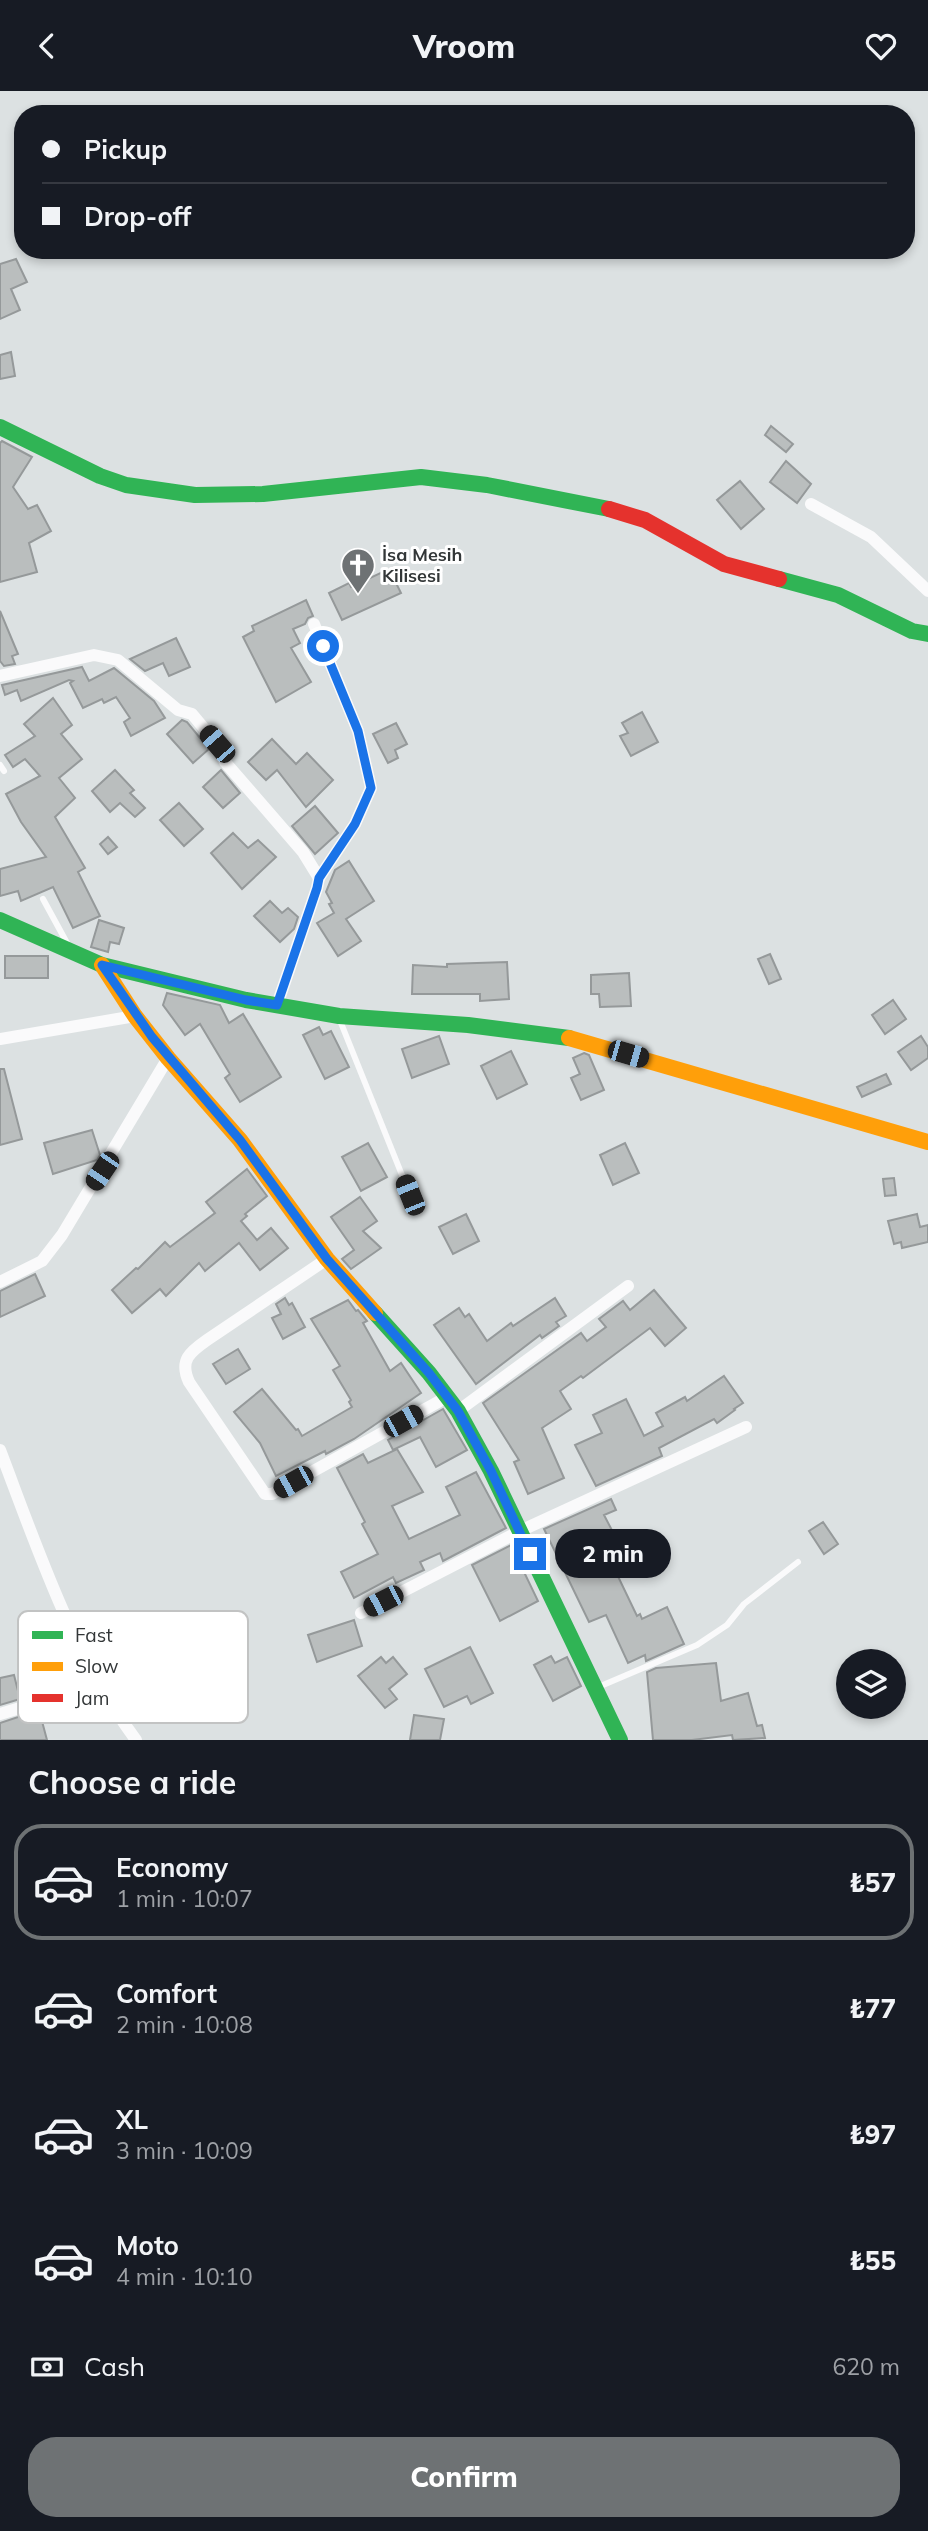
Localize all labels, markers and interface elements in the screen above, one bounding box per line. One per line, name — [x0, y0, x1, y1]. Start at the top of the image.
text: Vroom — [413, 26, 515, 66]
icon: back — [28, 27, 66, 65]
icon: heart — [862, 27, 900, 65]
text: Pickup — [84, 133, 167, 166]
text: Drop-off — [84, 200, 191, 233]
place label: İsa Mesih Kilisesi — [382, 543, 462, 587]
church icon: İsa Mesih Kilisesi — [339, 546, 377, 595]
route start — [307, 630, 339, 662]
car — [196, 721, 239, 767]
car — [605, 1038, 652, 1070]
car — [82, 1148, 123, 1194]
car — [393, 1172, 428, 1218]
car — [380, 1402, 427, 1440]
car — [270, 1463, 317, 1501]
callout: 2 min — [554, 1529, 670, 1579]
route end — [514, 1538, 546, 1570]
text: 2 min — [582, 1539, 644, 1568]
car — [360, 1582, 407, 1620]
legend — [18, 1611, 248, 1723]
text: Fast — [75, 1623, 113, 1647]
map controls — [836, 1649, 906, 1719]
button: layers — [836, 1649, 906, 1719]
text: Slow — [75, 1654, 119, 1678]
text: Jam — [75, 1686, 109, 1710]
text: Choose a ride — [28, 1762, 236, 1802]
icon: car — [32, 1851, 95, 1914]
text: Economy — [116, 1851, 228, 1884]
text: ₺57 — [849, 1866, 896, 1899]
text: 1 min · 10:07 — [116, 1884, 253, 1913]
icon: car — [32, 1977, 95, 2040]
text: Comfort — [116, 1977, 217, 2010]
text: ₺77 — [849, 1992, 896, 2025]
text: 2 min · 10:08 — [116, 2010, 253, 2039]
icon: car — [32, 2103, 95, 2166]
text: XL — [116, 2103, 148, 2136]
text: ₺97 — [849, 2118, 896, 2151]
text: 3 min · 10:09 — [116, 2136, 253, 2165]
icon: car — [32, 2229, 95, 2292]
text: Moto — [116, 2229, 179, 2262]
text: ₺55 — [849, 2244, 896, 2277]
text: 4 min · 10:10 — [116, 2262, 253, 2291]
icon: cash — [28, 2348, 66, 2386]
text: Cash — [84, 2350, 145, 2383]
text: 620 m — [832, 2352, 900, 2381]
button: Confirm — [28, 2437, 900, 2517]

